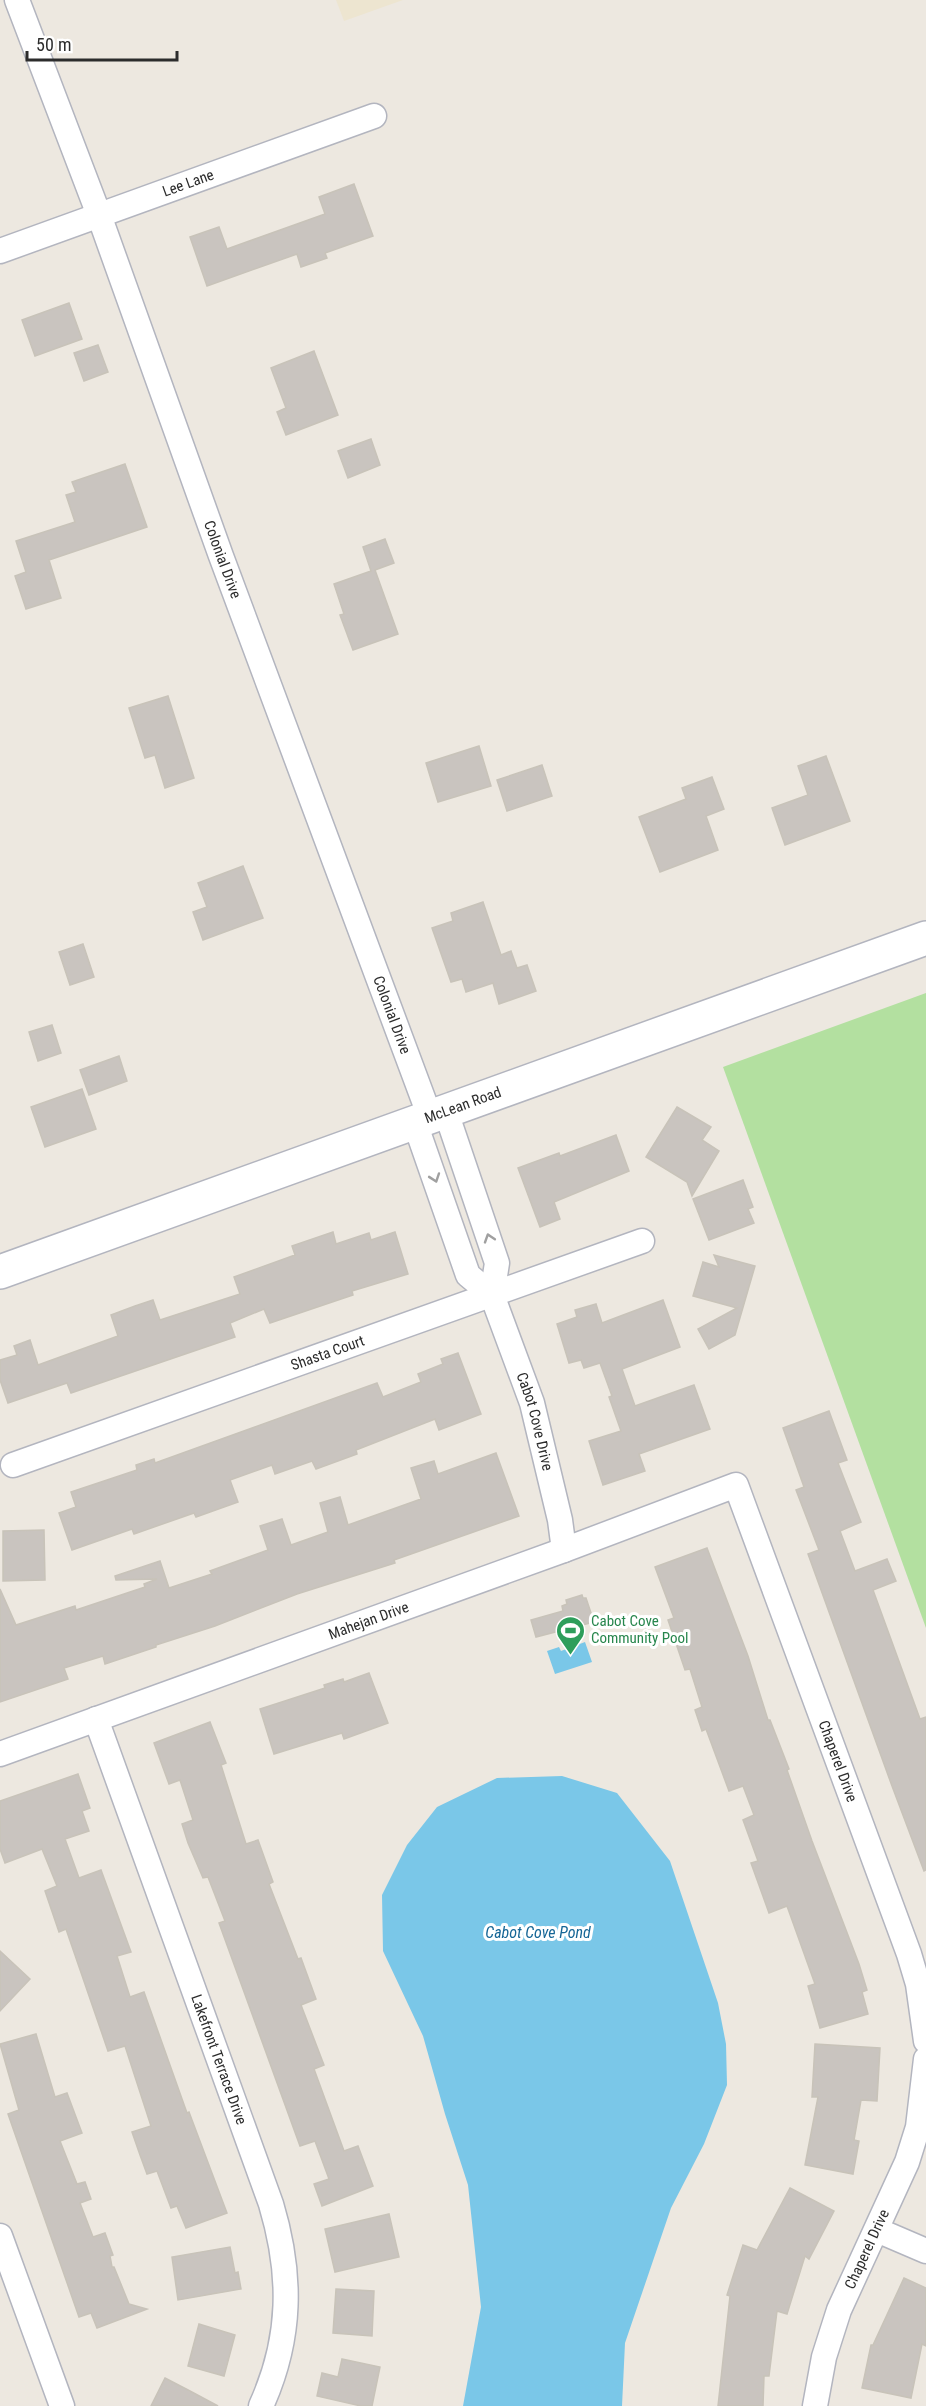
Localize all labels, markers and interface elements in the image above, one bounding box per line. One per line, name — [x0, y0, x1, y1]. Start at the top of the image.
scale bar — [27, 24, 177, 62]
text: 50 m — [36, 34, 71, 55]
street label: Lee Lane — [160, 166, 216, 201]
street label: Colonial Drive — [200, 518, 245, 601]
street label: Colonial Drive — [369, 973, 415, 1056]
street label: McLean Road — [422, 1083, 504, 1127]
one-way arrow — [428, 1172, 440, 1183]
one-way arrow — [484, 1233, 496, 1244]
street label: Shasta Court — [288, 1332, 367, 1374]
street label: Cabot Cove Drive — [512, 1370, 557, 1472]
street label: Mahejan Drive — [326, 1598, 411, 1643]
place label: Cabot Cove Community Pool — [591, 1612, 688, 1647]
sports icon: Cabot Cove Community Pool — [554, 1614, 586, 1656]
street label: Chaperel Drive — [815, 1718, 861, 1805]
water label: Cabot Cove Pond — [485, 1923, 591, 1942]
street label: Lakefront Terrace Drive — [187, 1992, 251, 2127]
street label: Chaperel Drive — [841, 2207, 893, 2292]

